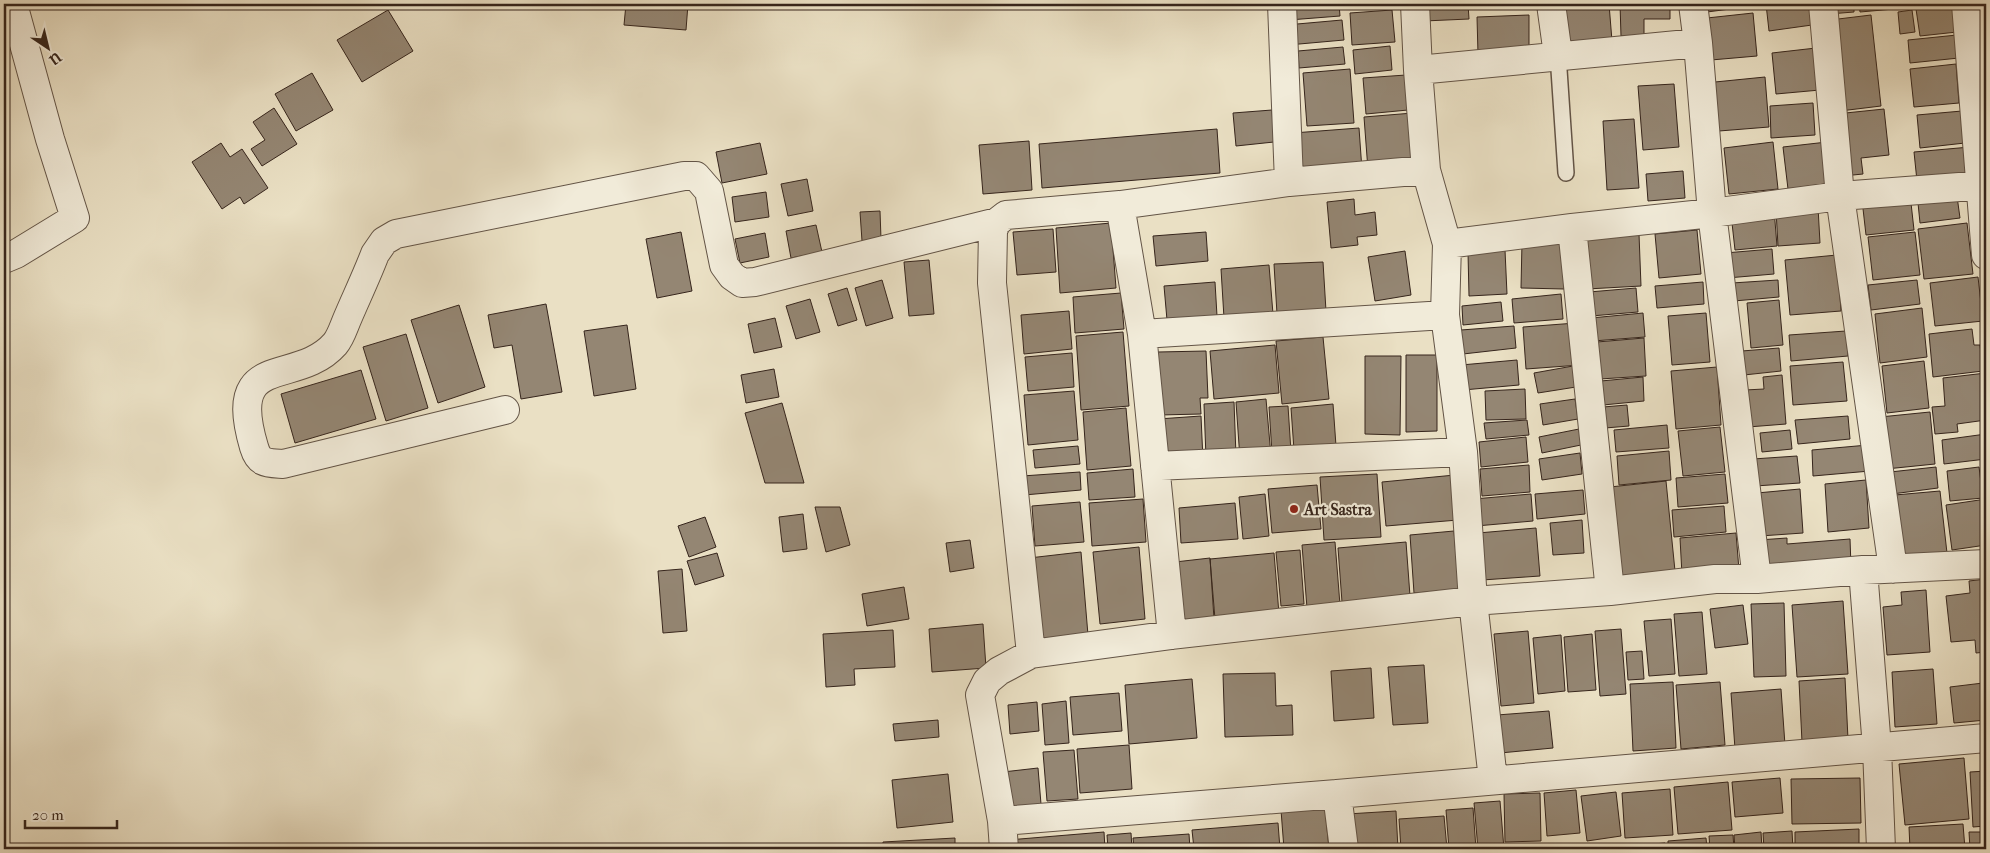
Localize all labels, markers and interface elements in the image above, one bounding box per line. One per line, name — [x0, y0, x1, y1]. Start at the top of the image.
north arrow — [22, 22, 72, 72]
text: U — [46, 48, 65, 68]
place label: Art Sastra — [1303, 500, 1372, 519]
marker: Art Sastra — [1288, 503, 1300, 515]
scale bar — [25, 798, 118, 830]
text: 20 m — [32, 806, 64, 824]

